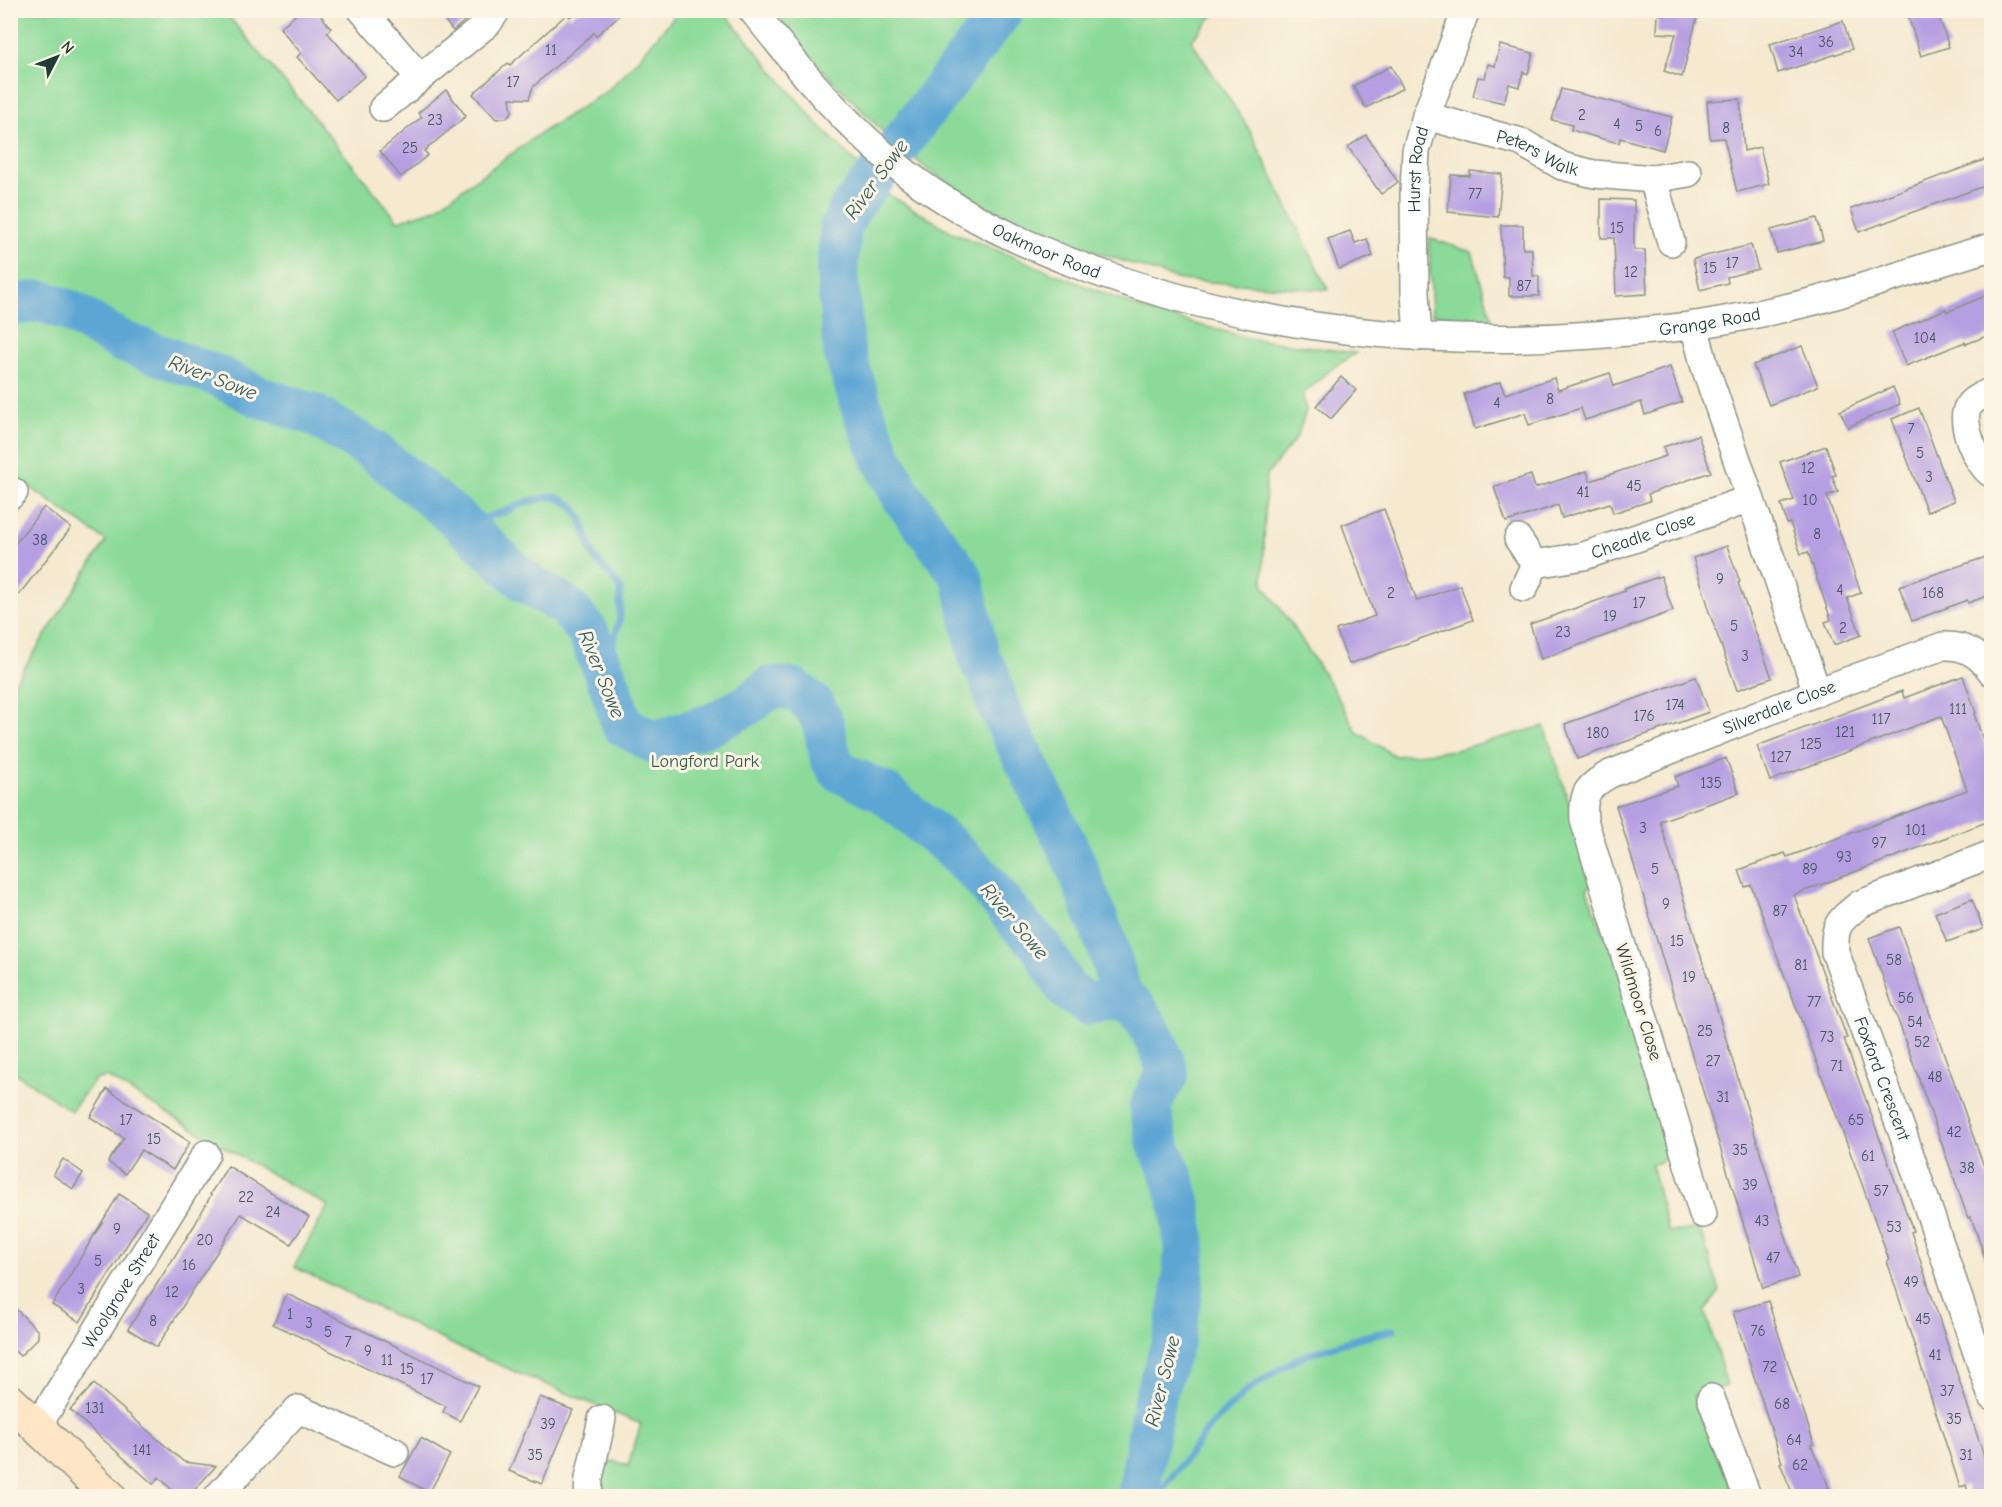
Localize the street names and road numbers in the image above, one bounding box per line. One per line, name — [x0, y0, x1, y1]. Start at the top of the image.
street label: Hurst Road — [1404, 124, 1434, 213]
street label: Peters Walk — [1494, 126, 1581, 181]
street label: Oakmoor Road — [989, 219, 1103, 283]
street label: Grange Road — [1658, 304, 1762, 340]
street label: Cheadle Close — [1588, 509, 1698, 564]
street label: Silverdale Close — [1720, 676, 1838, 739]
street label: Wildmoor Close — [1611, 941, 1666, 1063]
street label: Foxford Crescent — [1849, 1014, 1915, 1144]
street label: Woolgrove Street — [78, 1229, 165, 1352]

